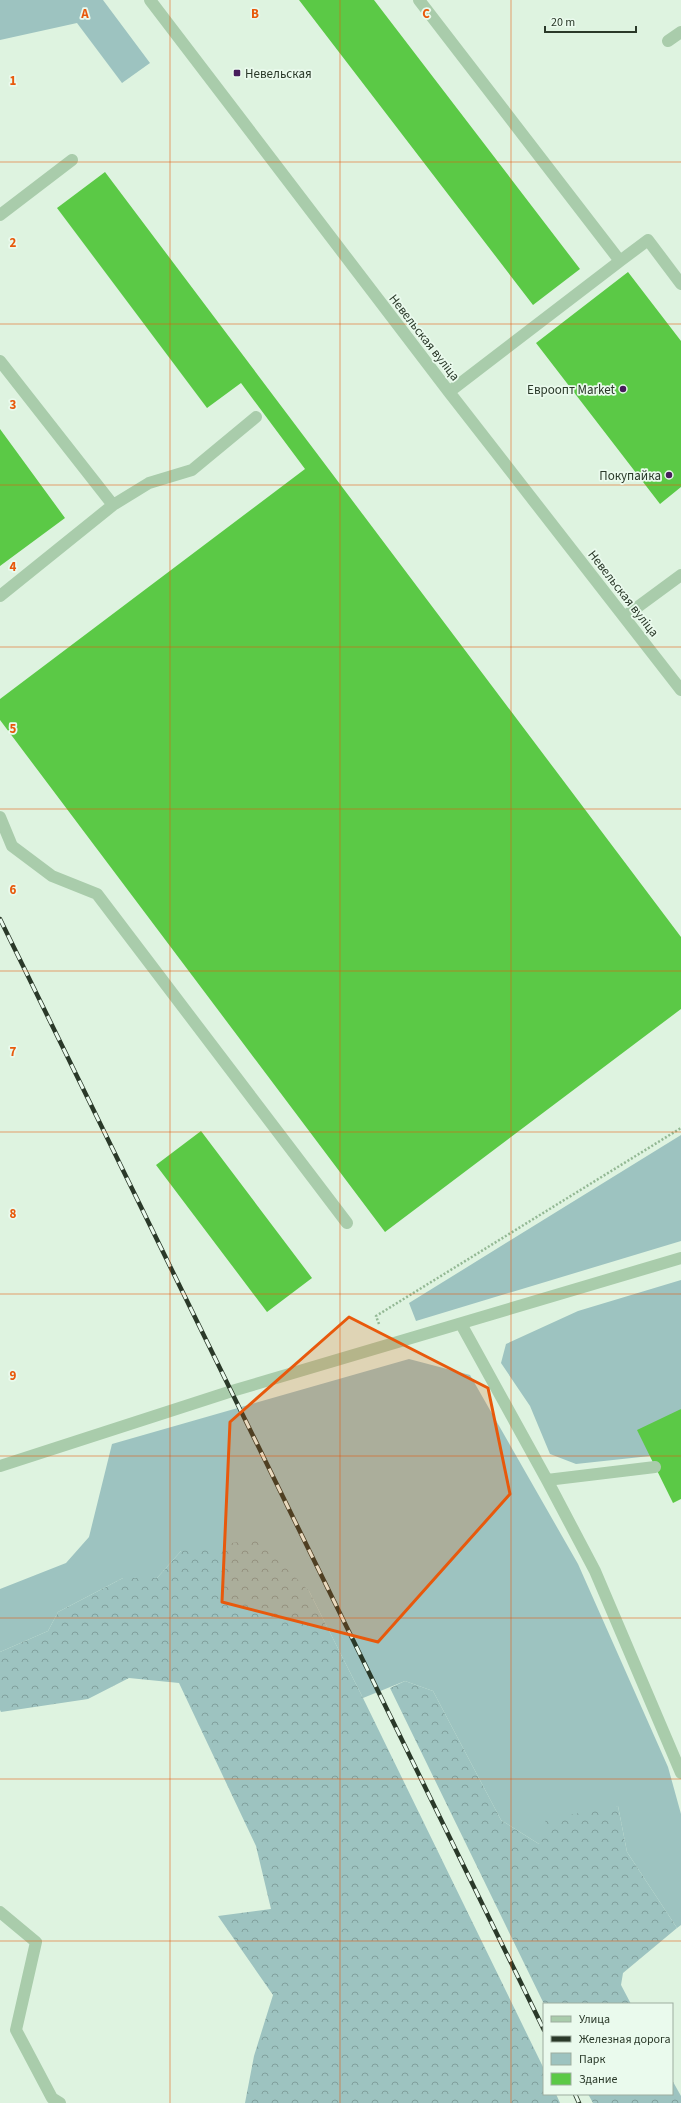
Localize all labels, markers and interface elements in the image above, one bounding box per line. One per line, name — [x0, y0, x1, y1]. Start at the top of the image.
text: A — [80, 5, 89, 23]
text: B — [251, 5, 259, 23]
text: C — [422, 5, 430, 23]
scale bar — [545, 8, 636, 34]
text: 20 m — [551, 14, 575, 31]
place label: Невельская — [245, 65, 312, 83]
marker: Невельская — [232, 68, 242, 78]
text: 1 — [10, 72, 17, 90]
text: 2 — [10, 234, 17, 252]
street label: Невельская вуліца — [385, 290, 464, 385]
place label: Евроопт Market — [527, 381, 616, 399]
marker: Евроопт Market — [618, 384, 628, 394]
text: 3 — [10, 396, 17, 414]
place label: Покупайка — [599, 467, 661, 485]
marker: Покупайка — [664, 470, 674, 480]
street label: Невельская вуліца — [584, 546, 663, 641]
text: 4 — [10, 558, 17, 576]
text: 5 — [10, 720, 17, 738]
text: 6 — [10, 881, 17, 899]
text: 7 — [10, 1043, 17, 1061]
text: 8 — [10, 1205, 17, 1223]
text: 9 — [10, 1367, 17, 1385]
legend — [543, 2003, 673, 2095]
text: Улица — [579, 2011, 610, 2028]
text: Железная дорога — [579, 2031, 671, 2048]
text: Парк — [579, 2051, 605, 2068]
text: Здание — [579, 2071, 618, 2088]

